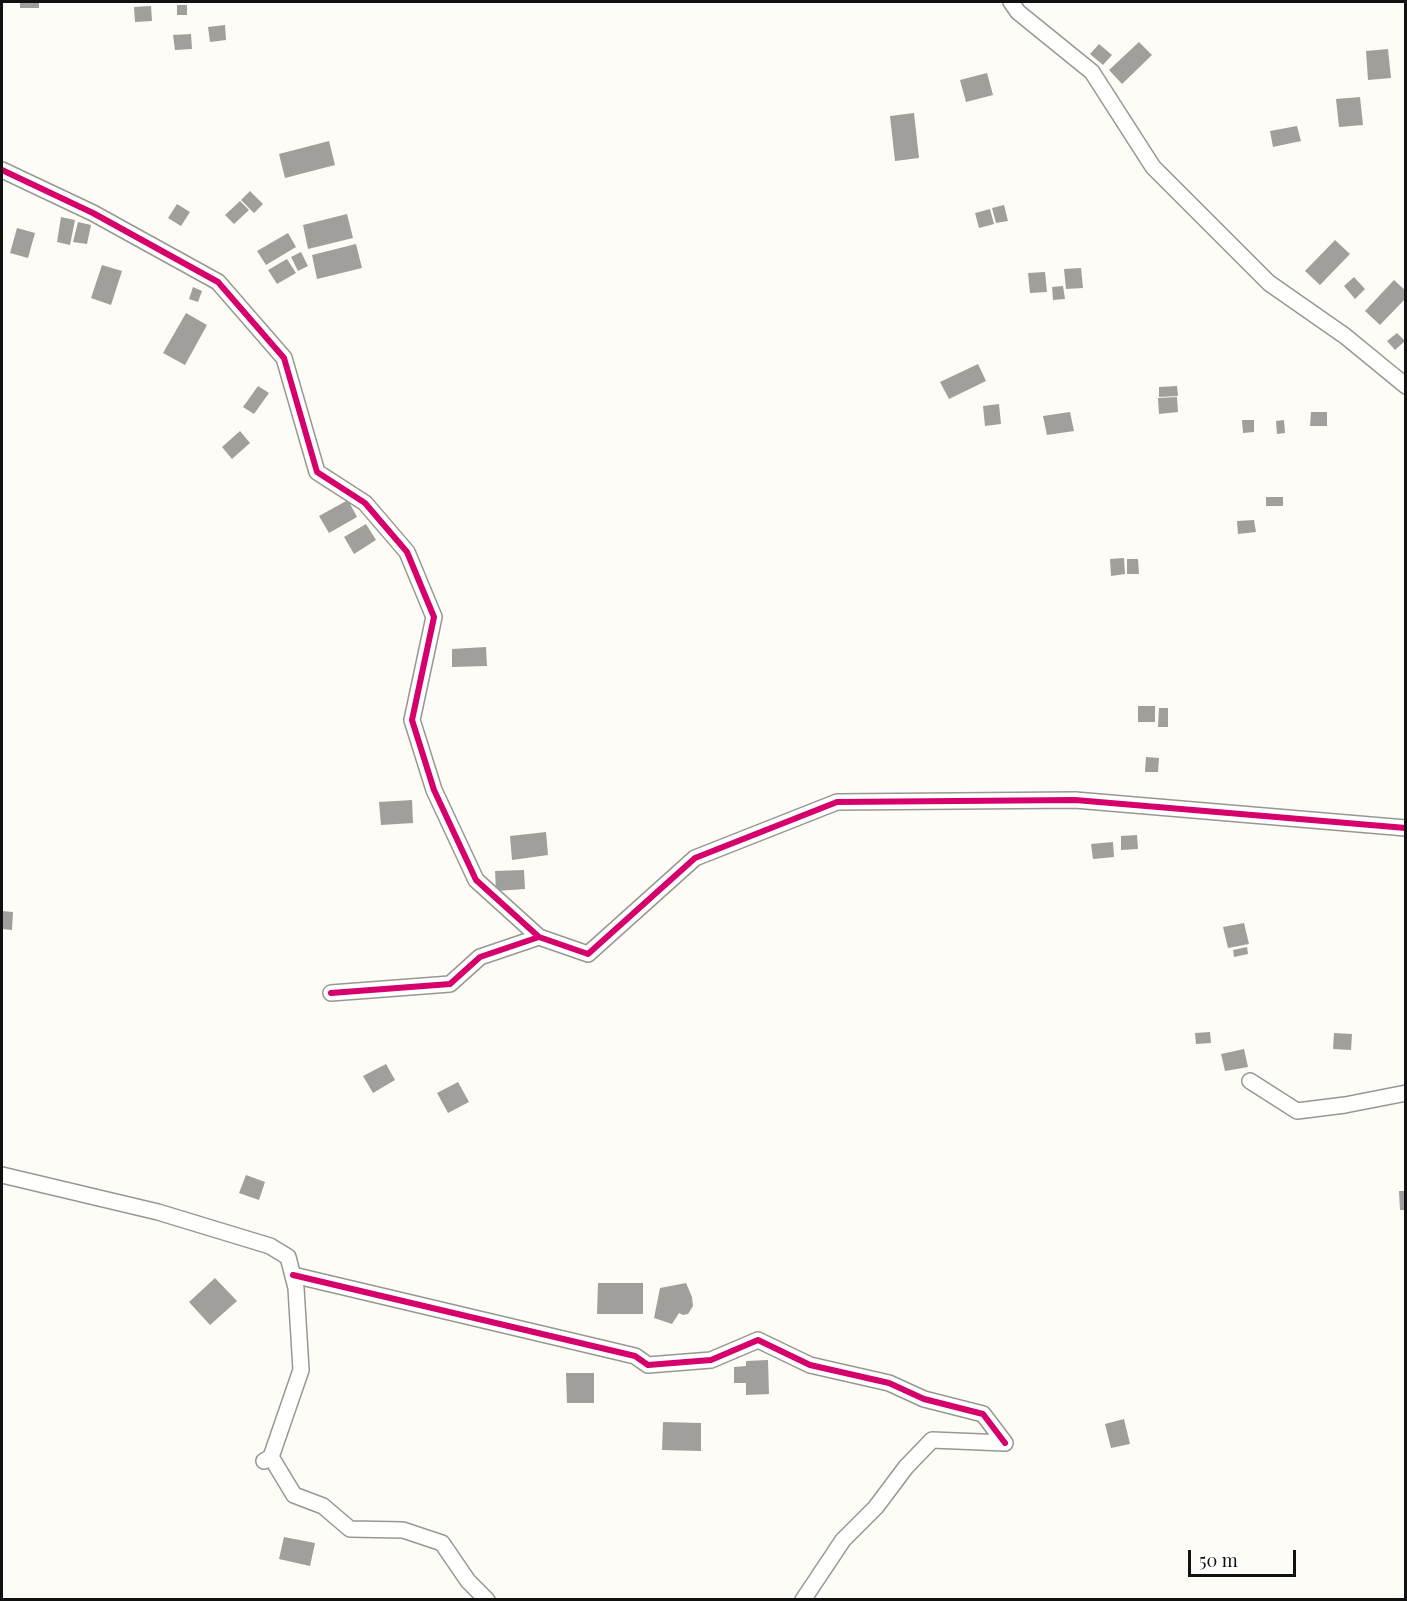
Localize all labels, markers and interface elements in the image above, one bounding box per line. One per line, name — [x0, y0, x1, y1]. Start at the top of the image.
scale bar — [1191, 1538, 1299, 1576]
text: 50 m — [1199, 1548, 1238, 1572]

